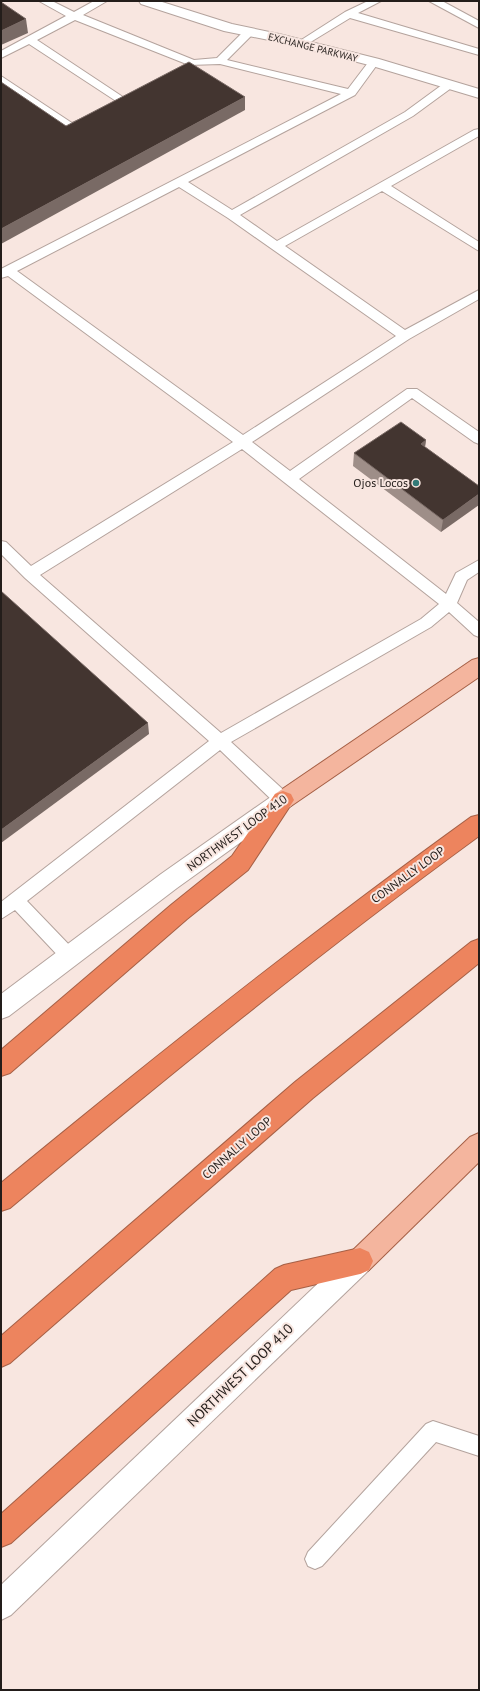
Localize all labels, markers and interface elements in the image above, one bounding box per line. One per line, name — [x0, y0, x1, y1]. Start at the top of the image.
street label: EXCHANGE PARKWAY — [267, 30, 359, 65]
place label: Ojos Locos — [353, 475, 408, 490]
marker: Ojos Locos — [411, 478, 421, 488]
street label: NORTHWEST LOOP 410 — [184, 791, 290, 874]
street label: CONNALLY LOOP — [368, 843, 448, 906]
street label: CONNALLY LOOP — [199, 1113, 275, 1182]
street label: NORTHWEST LOOP 410 — [183, 1319, 297, 1430]

